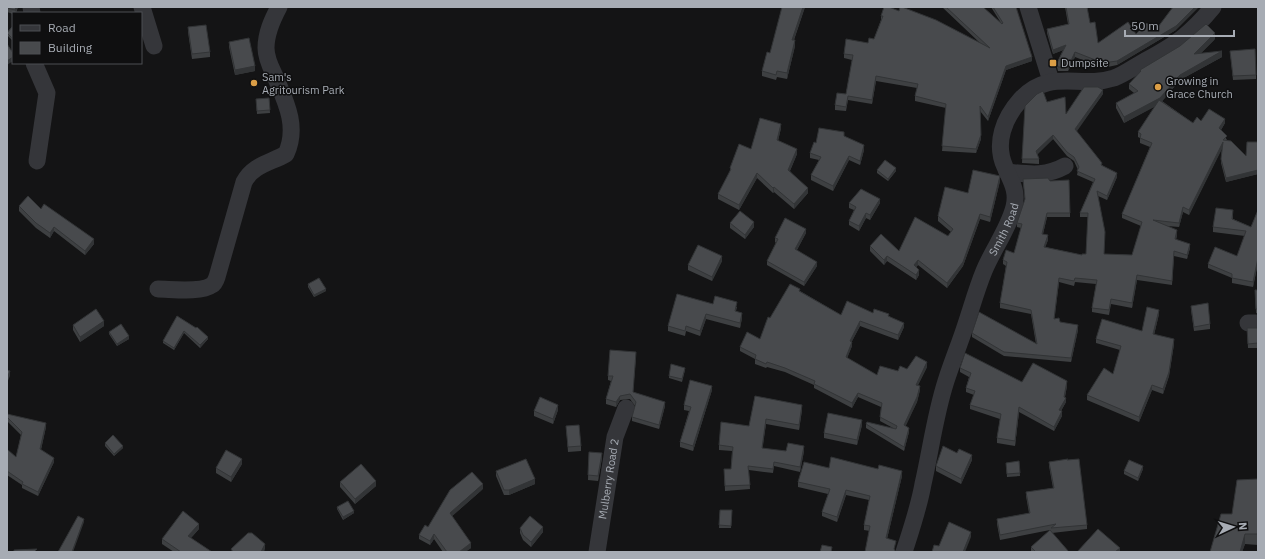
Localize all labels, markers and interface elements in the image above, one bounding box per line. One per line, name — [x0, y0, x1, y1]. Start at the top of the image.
legend — [12, 12, 142, 64]
scale bar — [1125, 12, 1234, 38]
text: 50 m — [1131, 18, 1159, 33]
text: Road — [48, 20, 76, 35]
text: Building — [48, 40, 93, 55]
place label: Dumpsite — [1061, 56, 1109, 70]
marker: Dumpsite — [1048, 58, 1058, 68]
place label: Sam's Agritourism Park — [262, 70, 345, 97]
place label: Growing in Grace Church — [1166, 74, 1233, 101]
marker: Sam's Agritourism Park — [249, 78, 259, 88]
marker: Growing in Grace Church — [1153, 82, 1163, 92]
street label: Smith Road — [986, 202, 1022, 258]
street label: Mulberry Road 2 — [595, 438, 622, 520]
north arrow — [1213, 507, 1253, 547]
text: N — [1236, 522, 1250, 531]

